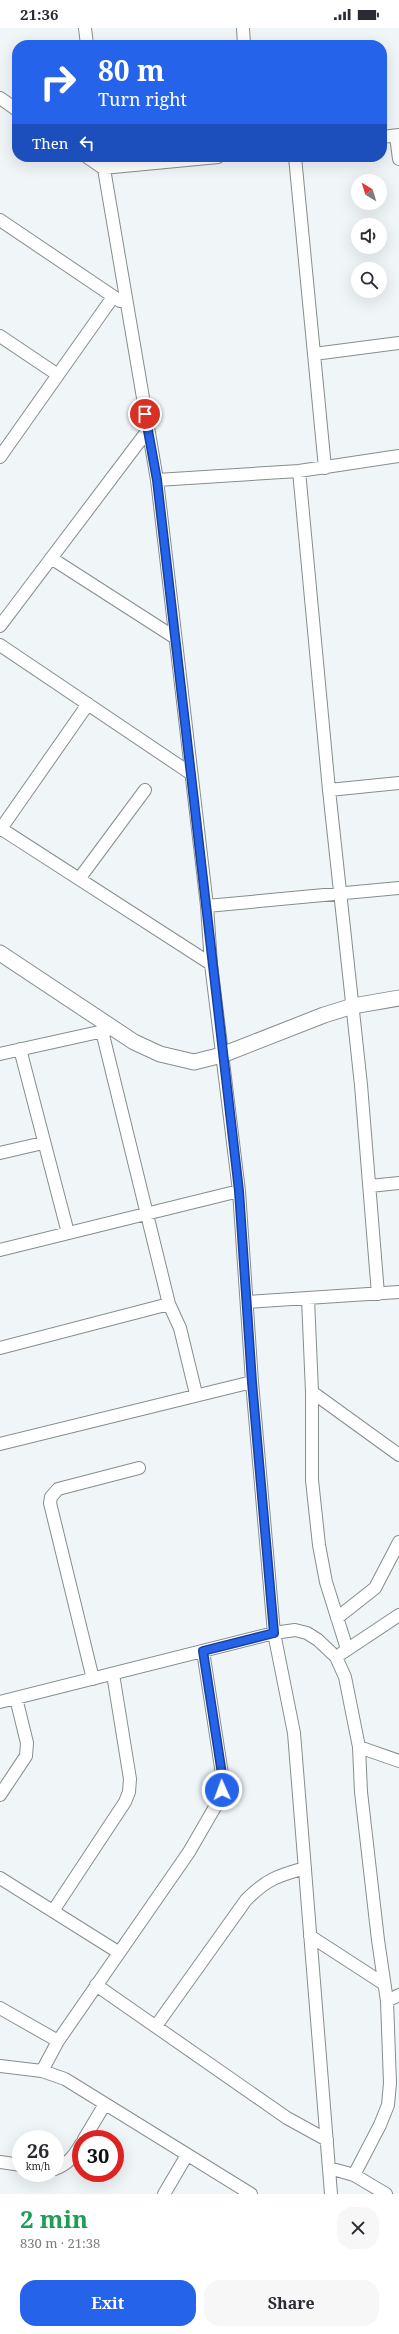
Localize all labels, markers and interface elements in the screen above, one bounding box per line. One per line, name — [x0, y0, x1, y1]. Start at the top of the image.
text: 21:36 — [20, 4, 58, 24]
text: 80 m — [98, 51, 165, 89]
icon: right — [32, 56, 84, 108]
text: Turn right — [98, 87, 187, 111]
icon: left — [76, 132, 98, 154]
text: Then — [32, 133, 68, 153]
north arrow — [351, 174, 387, 210]
map controls — [351, 174, 387, 298]
button: sound — [351, 218, 387, 254]
button: search — [351, 262, 387, 298]
pin — [128, 397, 162, 431]
icon: arrive — [134, 403, 156, 425]
position arrow — [201, 1769, 243, 1811]
speed limit sign: 30 — [72, 2130, 124, 2182]
text: 26 — [27, 2137, 49, 2164]
text: km/h — [26, 2159, 50, 2173]
text: 2 min — [20, 2202, 88, 2235]
button: close — [337, 2207, 379, 2249]
text: 830 m · 21:38 — [20, 2234, 100, 2252]
button: Exit — [20, 2280, 196, 2326]
button: Share — [204, 2280, 379, 2326]

